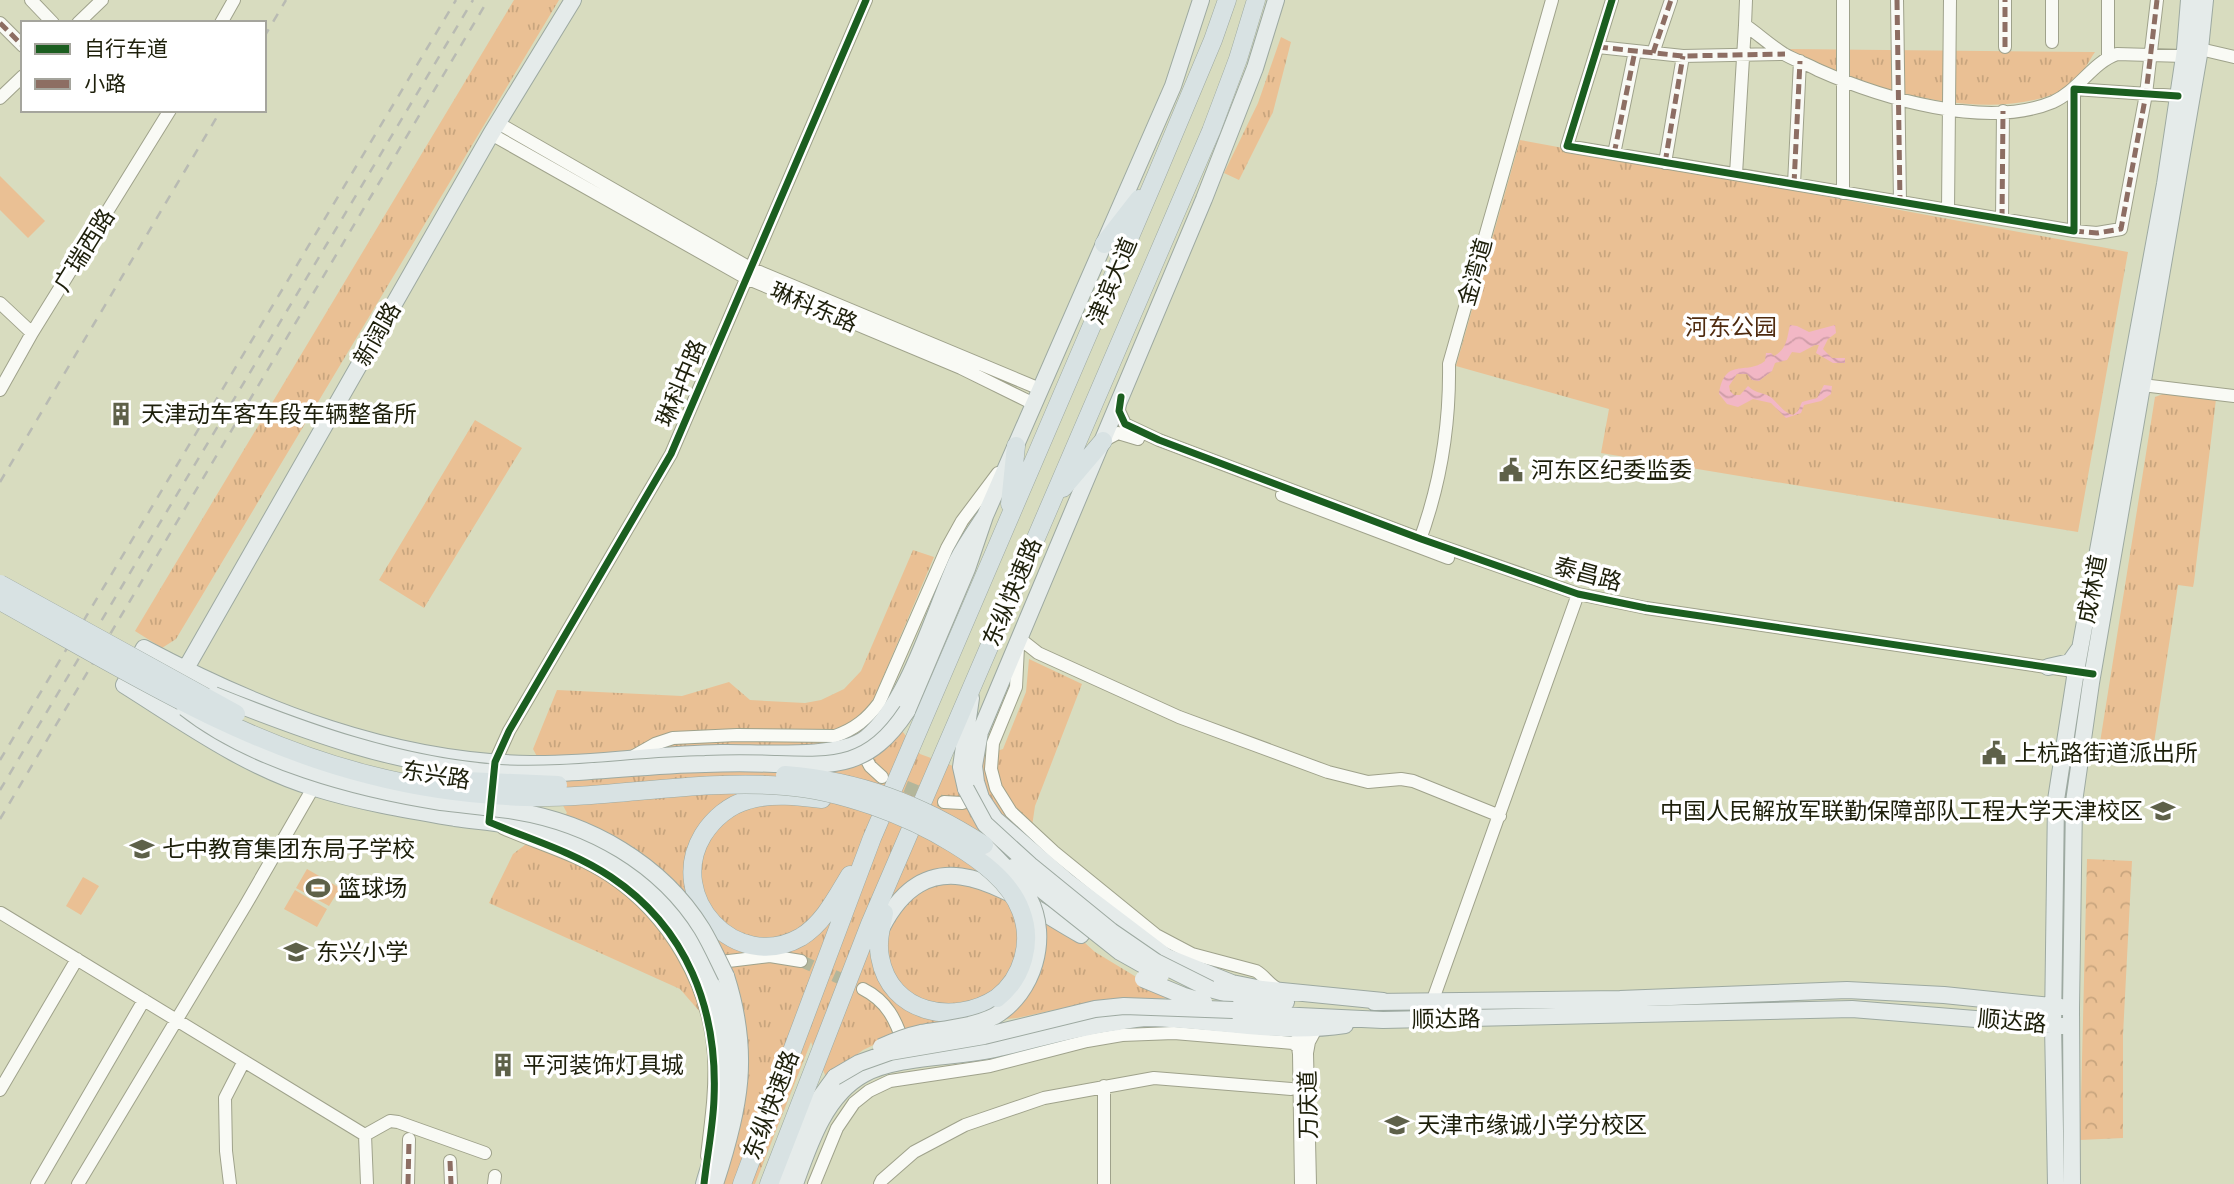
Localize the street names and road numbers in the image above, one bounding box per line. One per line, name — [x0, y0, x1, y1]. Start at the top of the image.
street label: 广瑞西路 — [48, 204, 120, 296]
street label: 津滨大道 — [1081, 233, 1143, 329]
street label: 金湾道 — [1452, 235, 1498, 309]
street label: 琳科东路 — [766, 276, 862, 338]
street label: 新阔路 — [348, 297, 406, 371]
street label: 琳科中路 — [650, 335, 712, 431]
street label: 东纵快速路 — [977, 534, 1047, 650]
street label: 泰昌路 — [1551, 552, 1625, 596]
street label: 成林道 — [2072, 552, 2112, 626]
street label: 东兴路 — [400, 756, 472, 794]
street label: 顺达路 — [1411, 1004, 1481, 1034]
street label: 顺达路 — [1976, 1004, 2048, 1038]
street label: 东纵快速路 — [737, 1046, 805, 1164]
street label: 万庆道 — [1293, 1070, 1323, 1140]

